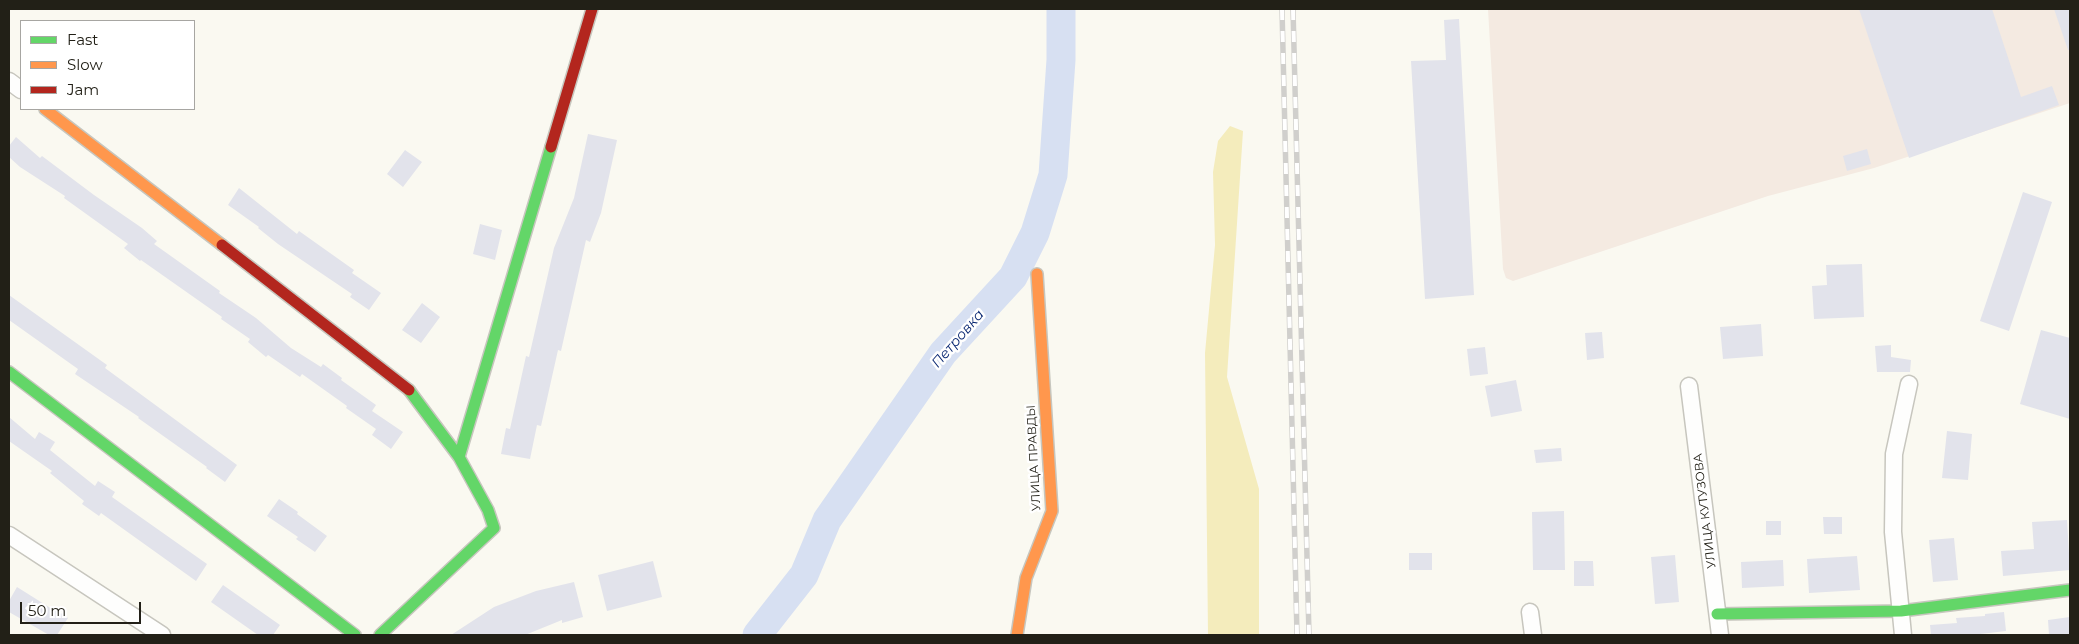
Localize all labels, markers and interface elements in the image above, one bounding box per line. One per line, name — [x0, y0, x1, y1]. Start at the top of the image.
legend — [20, 20, 195, 110]
text: Fast — [67, 30, 98, 49]
text: Slow — [67, 55, 103, 74]
text: Jam — [67, 80, 99, 99]
water label: Петровка — [928, 307, 988, 371]
street label: УЛИЦА ПРАВДЫ — [1024, 405, 1044, 511]
street label: УЛИЦА КУТУЗОВА — [1691, 453, 1719, 569]
scale bar — [22, 592, 144, 624]
text: 50 m — [28, 601, 66, 620]

